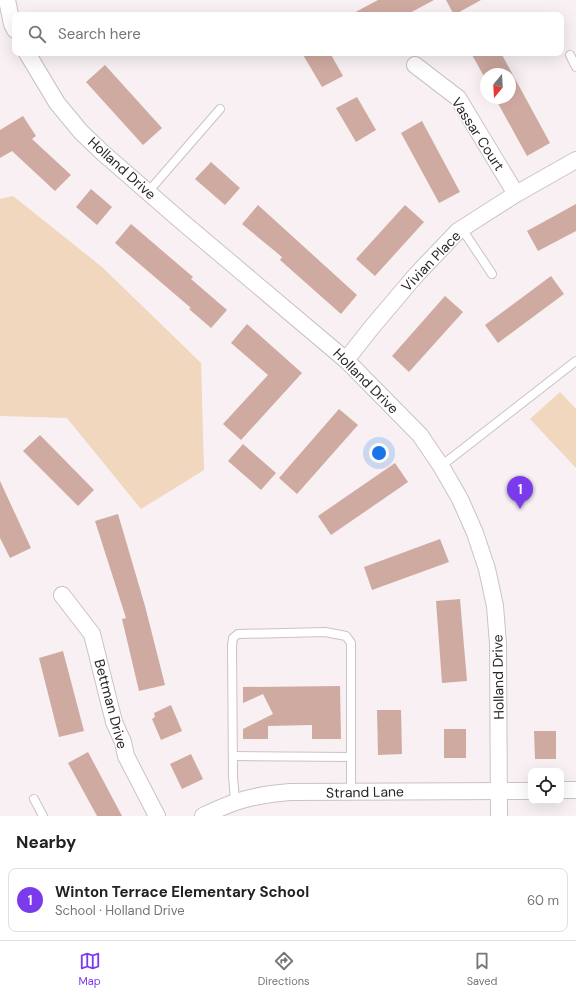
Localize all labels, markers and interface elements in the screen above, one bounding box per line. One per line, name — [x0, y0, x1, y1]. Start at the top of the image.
search box — [12, 12, 564, 56]
icon: search — [26, 23, 48, 45]
text: Search here — [58, 24, 141, 44]
north arrow — [480, 68, 516, 104]
street label: Vassar Court — [448, 94, 508, 174]
street label: Holland Drive — [84, 133, 160, 203]
street label: Vivian Place — [398, 227, 464, 295]
street label: Holland Drive — [329, 344, 403, 418]
your location — [369, 443, 389, 463]
pin: 1 — [507, 476, 533, 509]
street label: Holland Drive — [488, 634, 508, 720]
street label: Bettman Drive — [90, 657, 132, 751]
map controls — [528, 768, 564, 804]
button: locate — [528, 768, 564, 804]
street label: Strand Lane — [326, 782, 404, 802]
text: Nearby — [16, 831, 76, 853]
text: Winton Terrace Elementary School — [55, 882, 309, 902]
text: 1 — [28, 892, 32, 909]
text: 60 m — [527, 892, 559, 909]
text: School · Holland Drive — [55, 902, 185, 919]
tab: Map — [79, 950, 101, 988]
tab: Directions — [258, 950, 310, 988]
tab: Saved — [467, 950, 497, 988]

